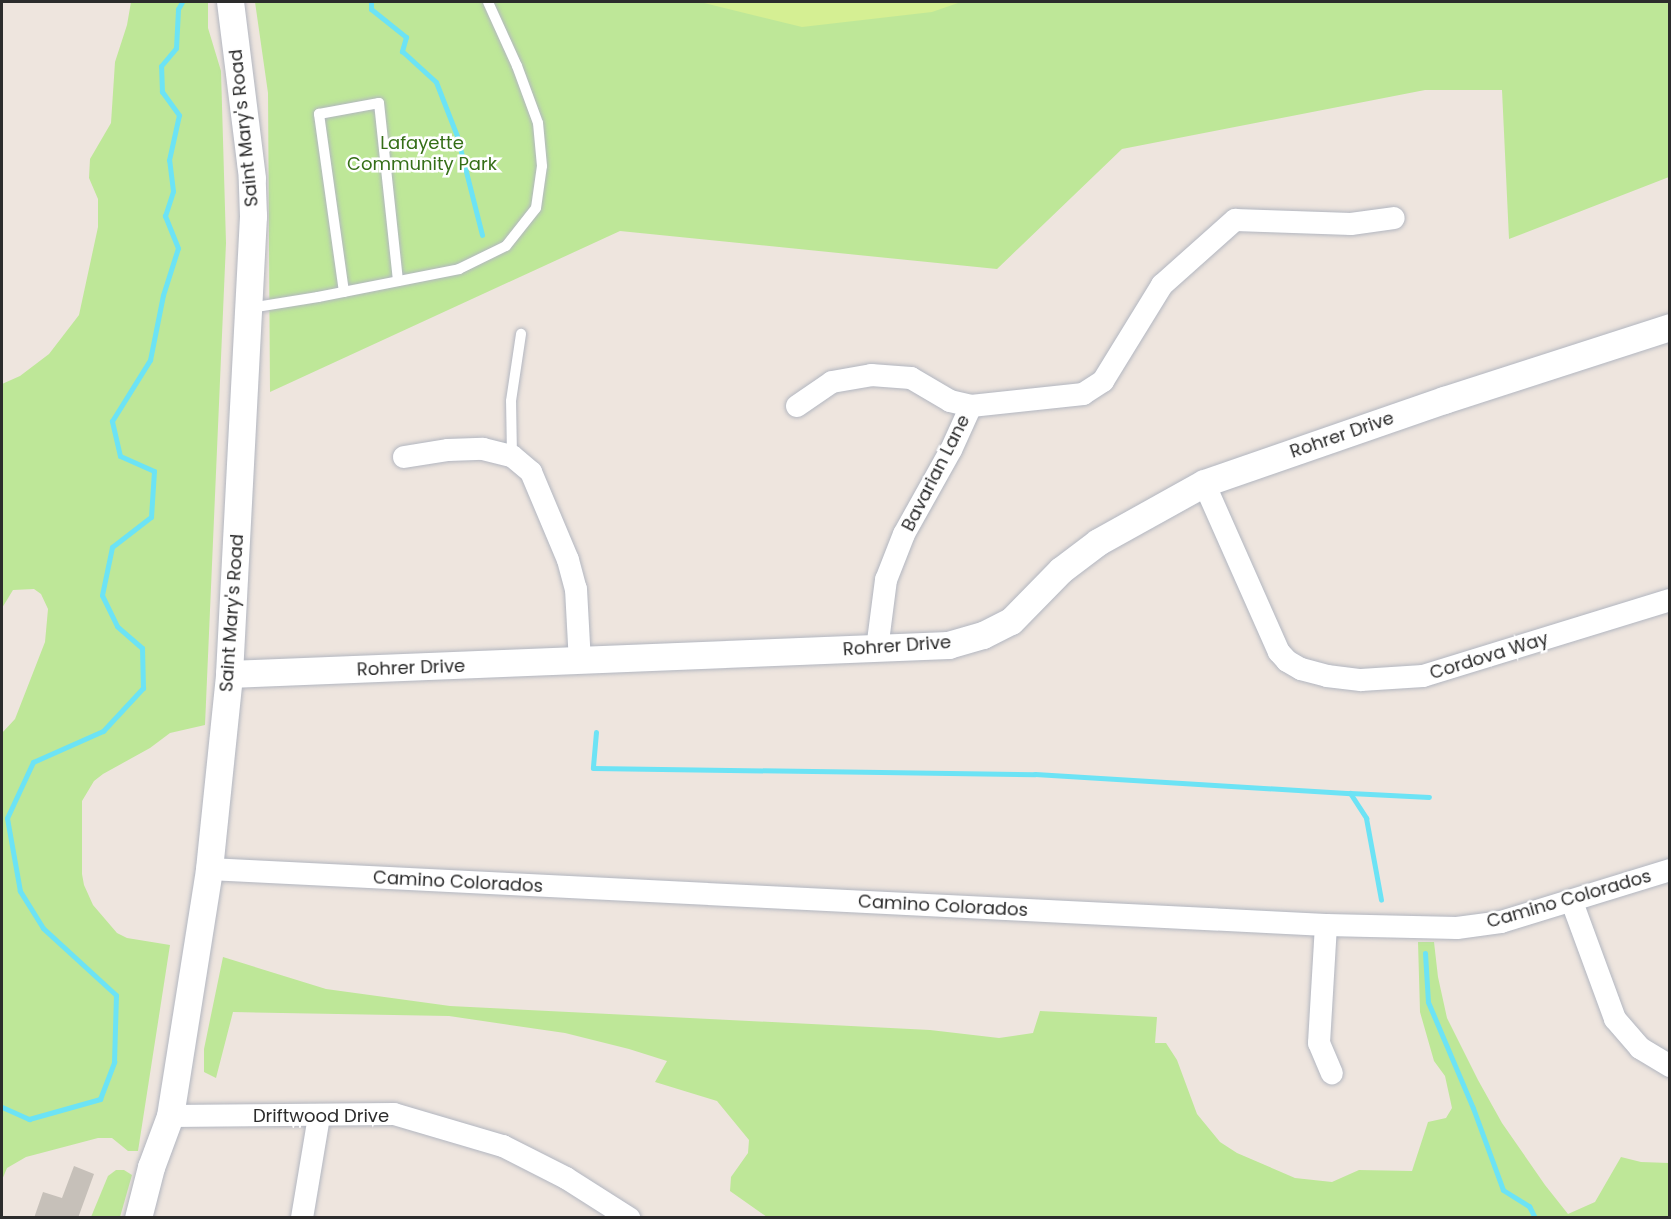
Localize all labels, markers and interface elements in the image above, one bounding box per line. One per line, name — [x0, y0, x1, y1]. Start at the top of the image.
street label: Saint Mary's Road — [225, 48, 263, 208]
park label: Lafayette Community Park — [347, 133, 497, 176]
street label: Rohrer Drive — [1287, 407, 1397, 463]
street label: Bavarian Lane — [897, 411, 975, 535]
street label: Saint Mary's Road — [216, 533, 248, 693]
street label: Cordova Way — [1427, 628, 1551, 684]
street label: Rohrer Drive — [842, 631, 952, 661]
street label: Rohrer Drive — [356, 655, 466, 681]
street label: Camino Colorados — [1484, 865, 1654, 933]
street label: Camino Colorados — [372, 867, 544, 897]
street label: Camino Colorados — [857, 891, 1029, 921]
street label: Driftwood Drive — [253, 1105, 389, 1127]

